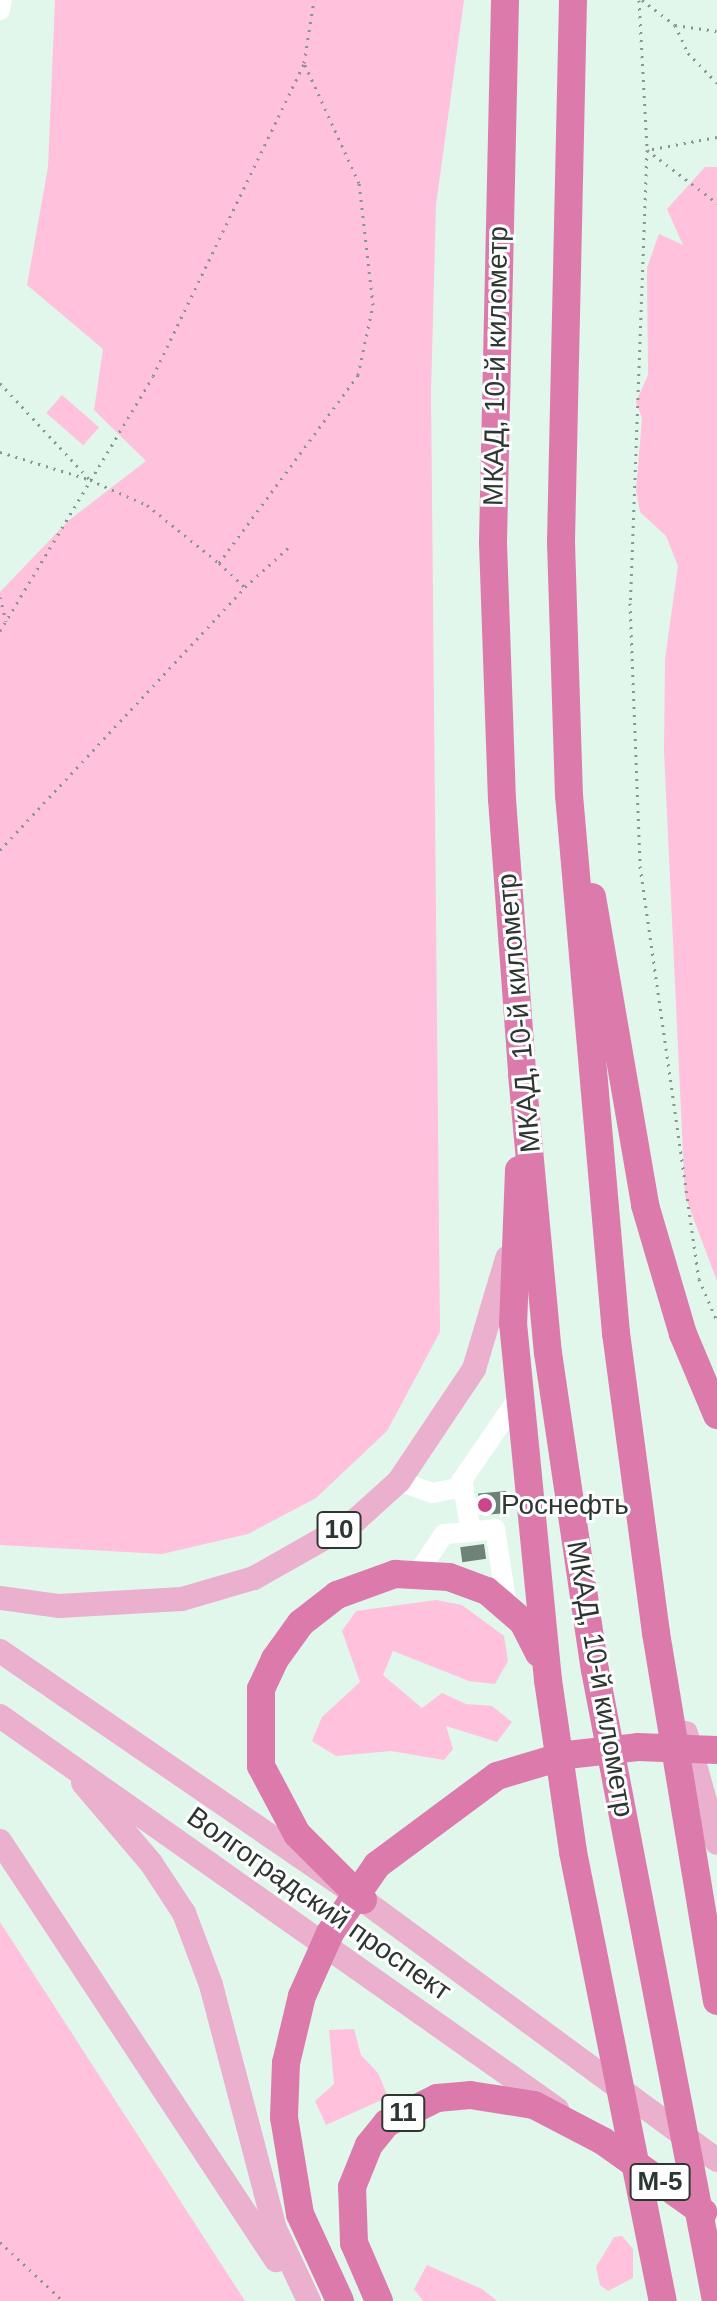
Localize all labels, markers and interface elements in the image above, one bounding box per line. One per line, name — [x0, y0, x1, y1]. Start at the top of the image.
street label: МКАД, 10-й километр — [477, 226, 515, 506]
street label: МКАД, 10-й километр — [490, 872, 548, 1154]
place label: Роснефть — [501, 1488, 629, 1522]
marker: Роснефть — [476, 1496, 494, 1514]
road number: 10 — [315, 1508, 363, 1552]
street label: МКАД, 10-й километр — [559, 1538, 641, 1820]
street label: Волгоградский проспект — [181, 1800, 457, 2008]
road number: 11 — [381, 2091, 425, 2135]
road number: М-5 — [628, 2160, 692, 2204]

